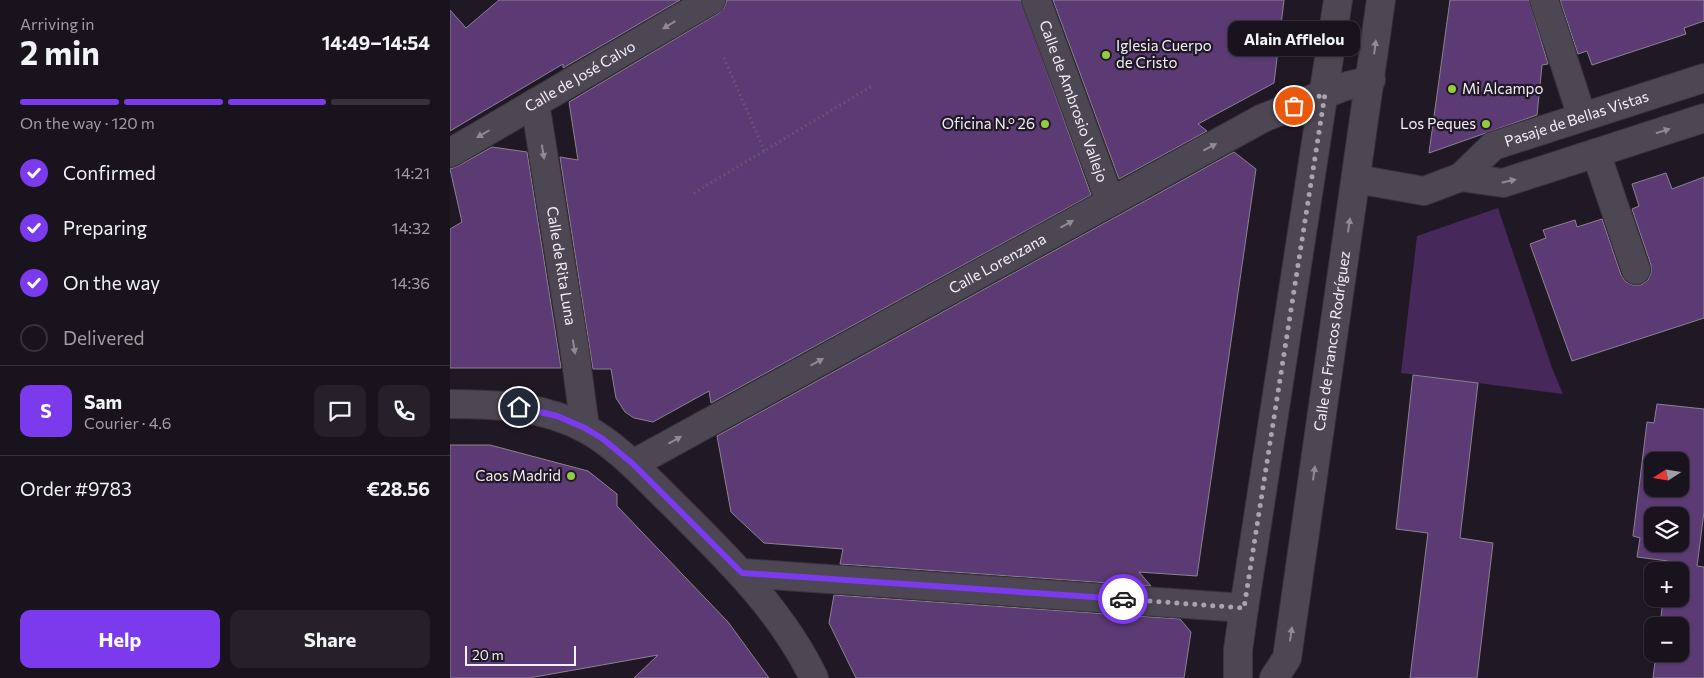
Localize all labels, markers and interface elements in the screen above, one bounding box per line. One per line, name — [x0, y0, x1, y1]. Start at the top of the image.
text: Arriving in — [20, 14, 94, 33]
street label: Calle de Ambrosio Vallejo — [1036, 18, 1112, 184]
one-way arrow — [662, 20, 675, 29]
callout: Alain Afflelou — [1228, 21, 1360, 56]
text: Alain Afflelou — [1244, 29, 1344, 48]
text: 14:49–14:54 — [322, 31, 430, 54]
text: 2 min — [20, 32, 100, 72]
street label: Calle de José Calvo — [521, 36, 638, 115]
place label: Iglesia Cuerpo de Cristo — [1116, 36, 1212, 71]
one-way arrow — [1371, 39, 1379, 55]
marker: Iglesia Cuerpo de Cristo — [1100, 49, 1112, 61]
place label: Mi Alcampo — [1462, 79, 1543, 97]
marker: Mi Alcampo — [1446, 83, 1458, 95]
pin — [1273, 85, 1315, 127]
street label: Pasaje de Bellas Vistas — [1502, 86, 1651, 150]
icon: bag — [1280, 92, 1308, 120]
text: On the way · 120 m — [20, 113, 155, 132]
place label: Oficina N.º 26 — [942, 114, 1035, 132]
place label: Los Peques — [1400, 114, 1476, 132]
marker: Oficina N.º 26 — [1039, 118, 1051, 130]
marker: Los Peques — [1480, 118, 1492, 130]
one-way arrow — [1656, 127, 1671, 135]
one-way arrow — [477, 129, 490, 138]
one-way arrow — [1203, 143, 1217, 151]
one-way arrow — [539, 144, 547, 160]
icon: check — [20, 159, 48, 187]
text: Confirmed — [63, 161, 156, 184]
text: 14:21 — [394, 163, 430, 182]
one-way arrow — [1501, 177, 1516, 185]
street label: Calle de Rita Luna — [544, 205, 580, 327]
icon: check — [20, 214, 48, 242]
text: Preparing — [63, 216, 147, 239]
one-way arrow — [1345, 217, 1353, 233]
text: 14:32 — [392, 218, 430, 237]
one-way arrow — [1060, 220, 1074, 229]
street label: Calle Lorenzana — [945, 229, 1049, 297]
street label: Calle de Francos Rodríguez — [1310, 250, 1353, 432]
icon: check — [20, 269, 48, 297]
text: On the way — [63, 271, 160, 294]
text: 14:36 — [391, 273, 430, 292]
text: Delivered — [63, 326, 144, 349]
one-way arrow — [571, 339, 579, 355]
one-way arrow — [811, 357, 824, 366]
button: chat — [314, 385, 366, 437]
button: phone — [378, 385, 430, 437]
pin — [498, 386, 540, 428]
text: Sam — [84, 390, 122, 413]
icon: home — [505, 393, 533, 421]
text: S — [40, 399, 52, 422]
text: Courier · 4.6 — [84, 413, 171, 432]
one-way arrow — [667, 436, 682, 444]
north arrow — [1644, 452, 1689, 498]
map controls — [1644, 452, 1689, 662]
one-way arrow — [1310, 464, 1318, 480]
place label: Caos Madrid — [475, 466, 561, 484]
marker: Caos Madrid — [565, 470, 577, 482]
text: Order #9783 — [20, 477, 132, 500]
text: €28.56 — [367, 477, 430, 500]
button: layers — [1644, 507, 1689, 552]
button: + — [1644, 562, 1689, 607]
courier — [1098, 574, 1148, 624]
icon: car — [1109, 585, 1137, 613]
button: Help — [20, 610, 220, 668]
button: Share — [230, 610, 430, 668]
button: − — [1644, 617, 1689, 662]
one-way arrow — [1287, 625, 1295, 641]
scale bar — [465, 643, 576, 666]
text: 20 m — [472, 646, 504, 663]

